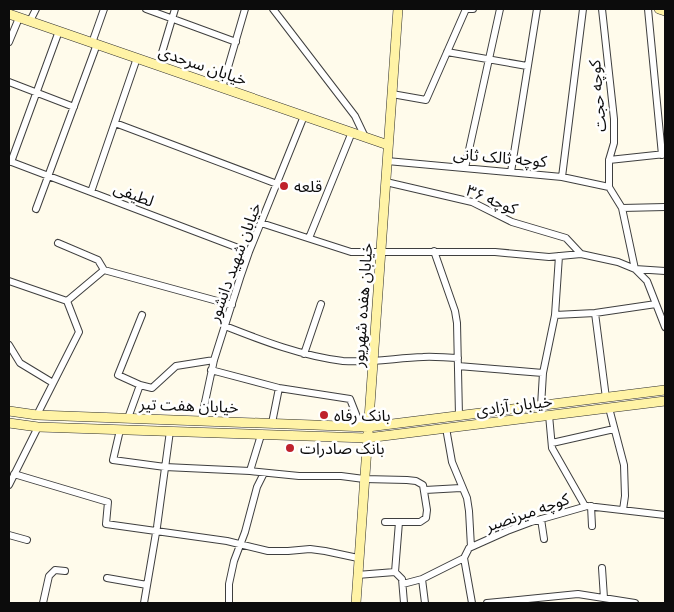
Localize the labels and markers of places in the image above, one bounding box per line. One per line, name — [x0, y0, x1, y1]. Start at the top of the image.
place label: قلعه — [294, 175, 322, 197]
marker: قلعه — [278, 180, 290, 192]
place label: بانک رفاه — [334, 404, 390, 426]
marker: بانک رفاه — [318, 409, 330, 421]
place label: بانک صادرات — [300, 437, 385, 459]
marker: بانک صادرات — [284, 442, 296, 454]

